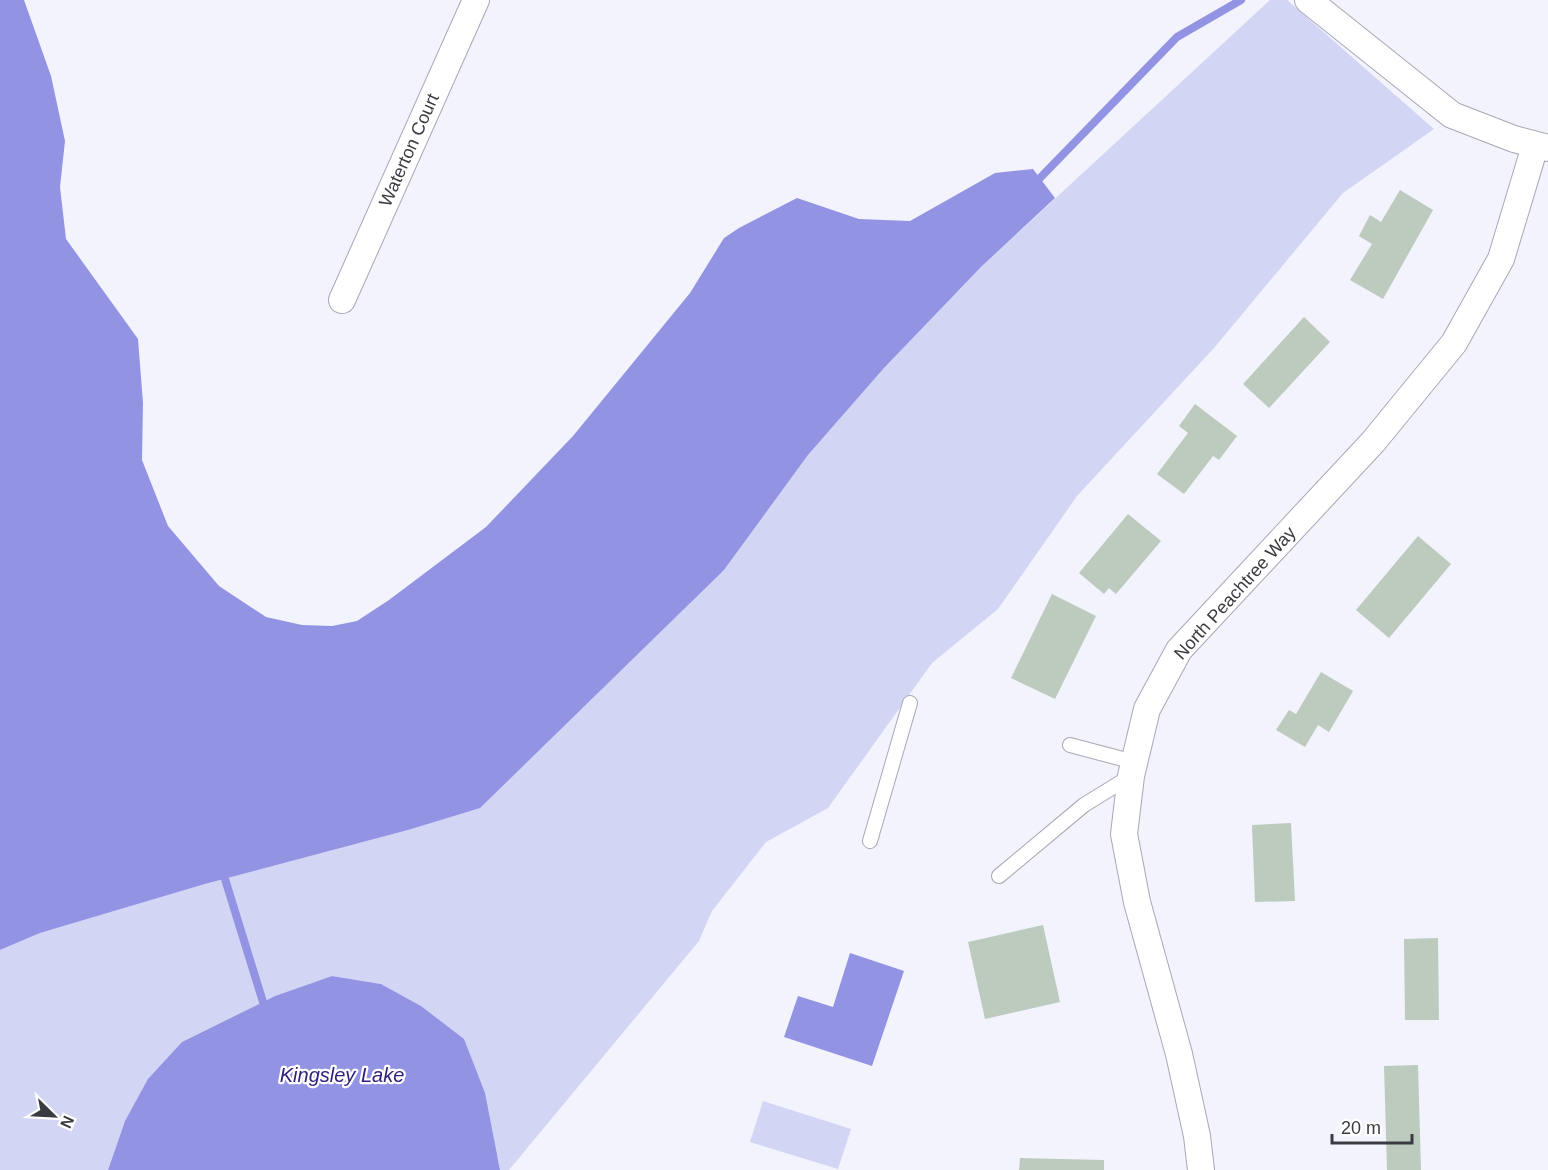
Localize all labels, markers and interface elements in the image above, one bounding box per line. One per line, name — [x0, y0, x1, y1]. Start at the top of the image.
street label: Waterton Court — [375, 90, 443, 210]
street label: North Peachtree Way — [1170, 523, 1300, 663]
water label: Kingsley Lake — [280, 1064, 404, 1086]
north arrow — [24, 1086, 84, 1146]
scale bar — [1332, 1107, 1412, 1145]
text: N — [57, 1113, 77, 1131]
text: 20 m — [1341, 1118, 1381, 1138]

